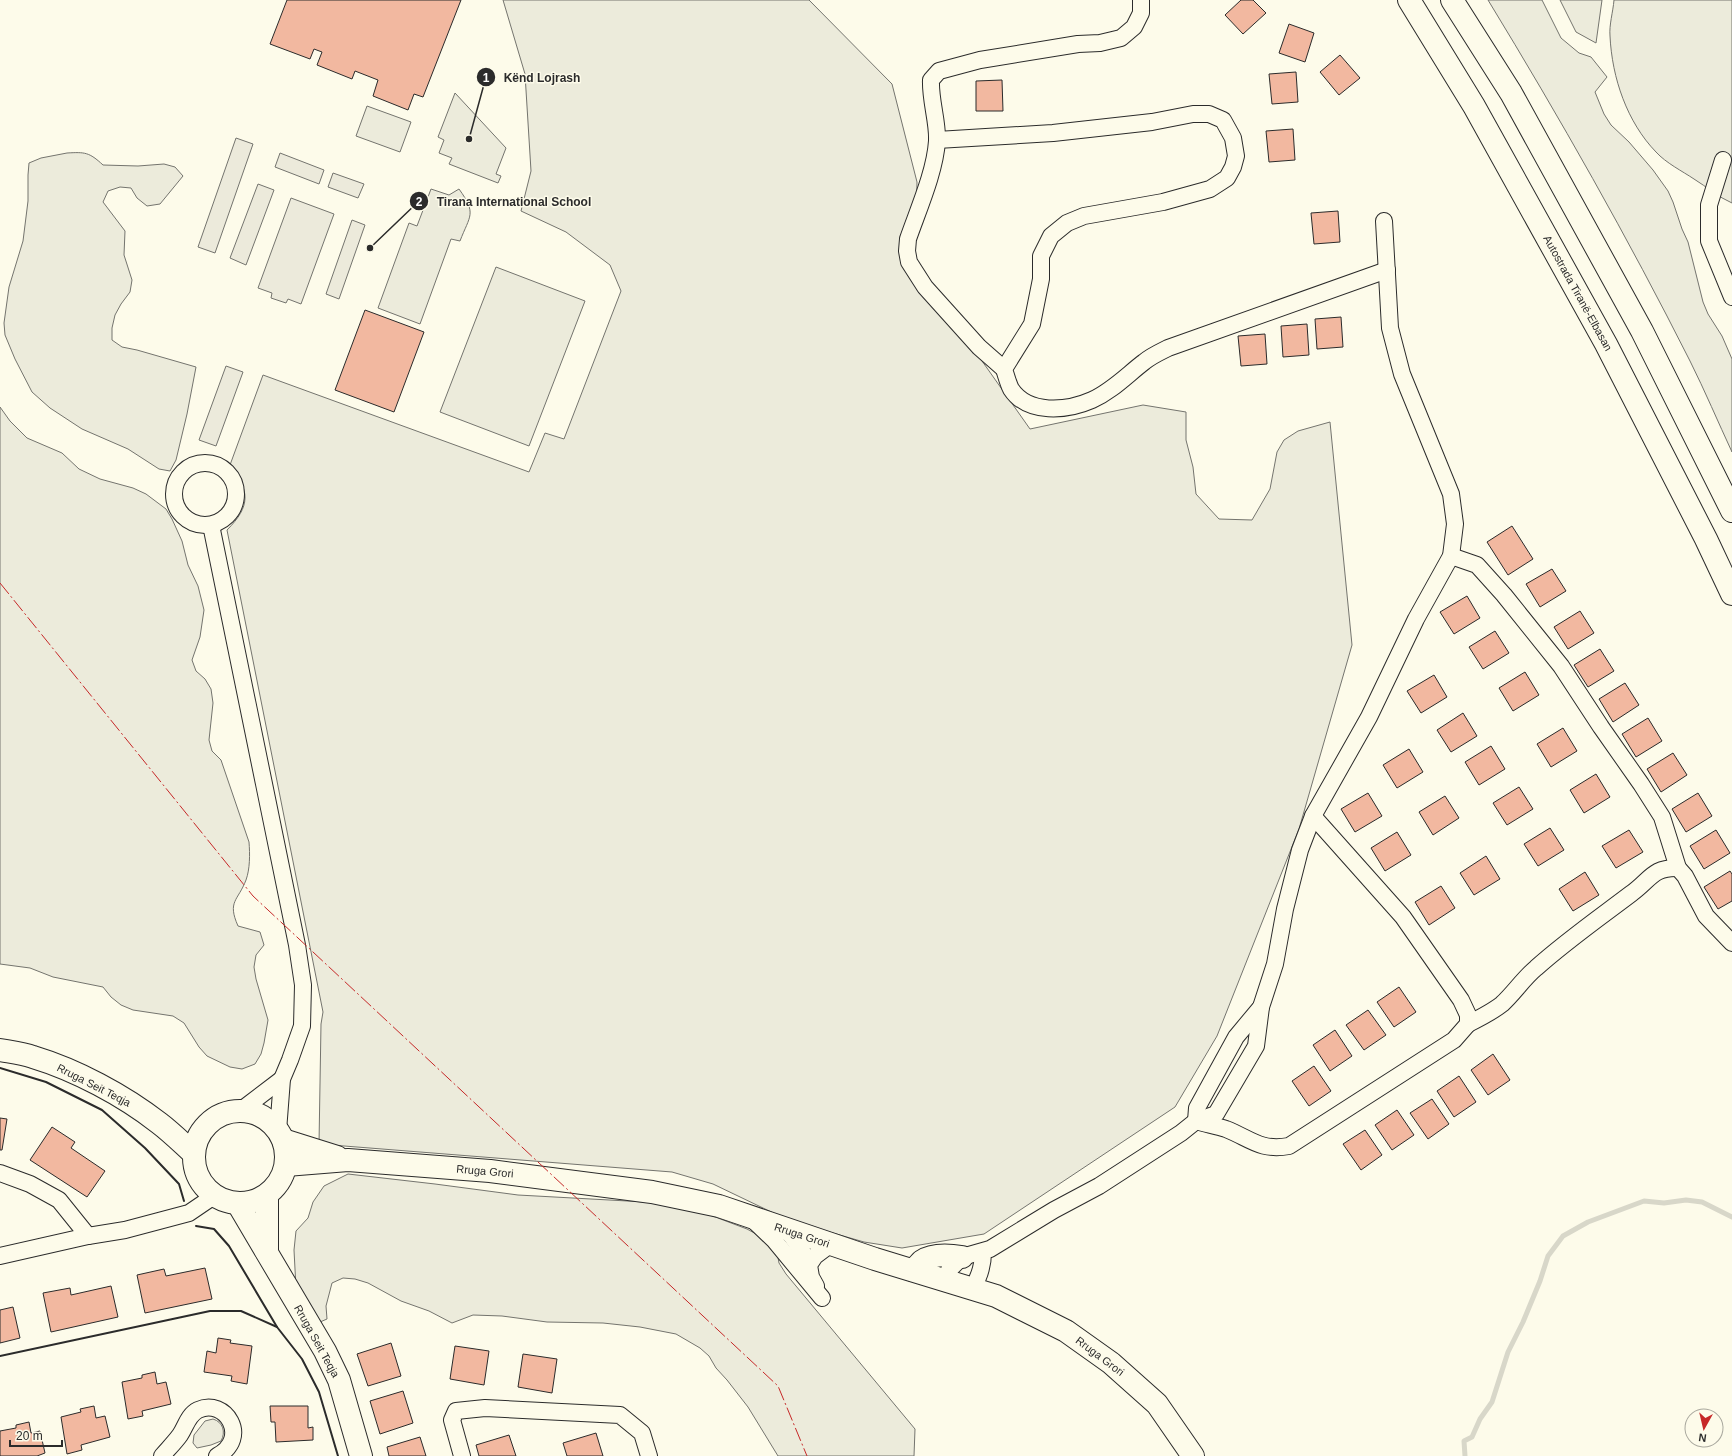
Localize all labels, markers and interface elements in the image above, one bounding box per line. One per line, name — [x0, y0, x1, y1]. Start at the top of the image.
callout: Kënd Lojrash — [476, 65, 588, 89]
text: 1 — [483, 71, 490, 85]
text: Kënd Lojrash — [504, 71, 580, 85]
callout: Tirana International School — [409, 189, 600, 213]
text: 2 — [416, 195, 423, 209]
text: Tirana International School — [437, 195, 591, 209]
street label: Autostrada Tiranë-Elbasan — [1541, 233, 1615, 353]
street label: Rruga Seit Teqja — [55, 1061, 134, 1109]
street label: Rruga Grori — [456, 1163, 514, 1179]
street label: Rruga Grori — [773, 1220, 831, 1250]
street label: Rruga Seit Teqja — [292, 1303, 342, 1380]
street label: Rruga Grori — [1073, 1334, 1127, 1378]
north arrow — [1684, 1408, 1724, 1448]
scale bar — [10, 1422, 62, 1448]
text: 20 m — [16, 1429, 43, 1443]
text: N — [1698, 1431, 1707, 1444]

